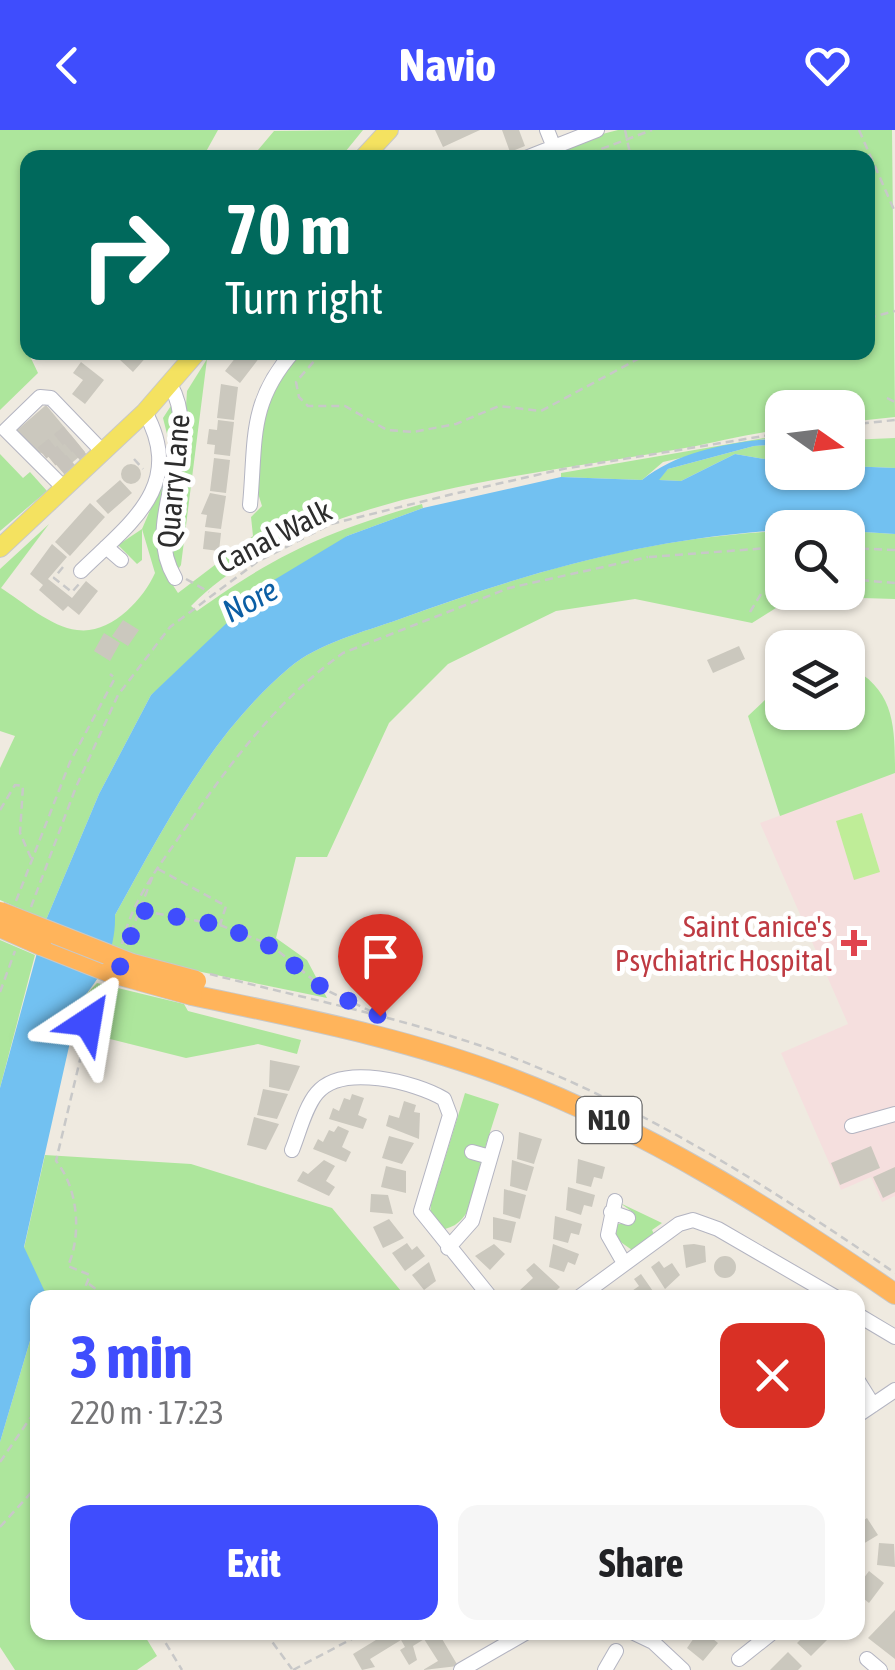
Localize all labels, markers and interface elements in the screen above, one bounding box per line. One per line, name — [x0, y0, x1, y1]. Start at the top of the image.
icon: back — [40, 38, 95, 93]
icon: heart — [800, 38, 855, 93]
text: Navio — [399, 39, 496, 91]
text: 70 m — [225, 189, 351, 269]
icon: right — [60, 190, 190, 320]
text: Turn right — [225, 272, 383, 324]
north arrow — [765, 390, 865, 490]
map controls — [765, 390, 865, 730]
street label: Quarry Lane — [150, 413, 196, 549]
street label: Canal Walk — [211, 493, 337, 579]
button: search — [765, 510, 865, 610]
water label: Nore — [216, 570, 284, 630]
button: layers — [765, 630, 865, 730]
place label: Saint Canice's Psychiatric Hospital — [615, 909, 832, 977]
pin — [338, 914, 423, 1017]
icon: arrive — [353, 929, 408, 984]
marker: Saint Canice's Psychiatric Hospital — [841, 930, 867, 956]
position arrow — [36, 970, 140, 1074]
road number: N10 — [576, 1097, 642, 1143]
text: 3 min — [70, 1322, 193, 1391]
button: close — [720, 1323, 825, 1428]
text: 220 m · 17:23 — [70, 1394, 224, 1431]
button: Exit — [70, 1505, 438, 1620]
button: Share — [458, 1505, 825, 1620]

